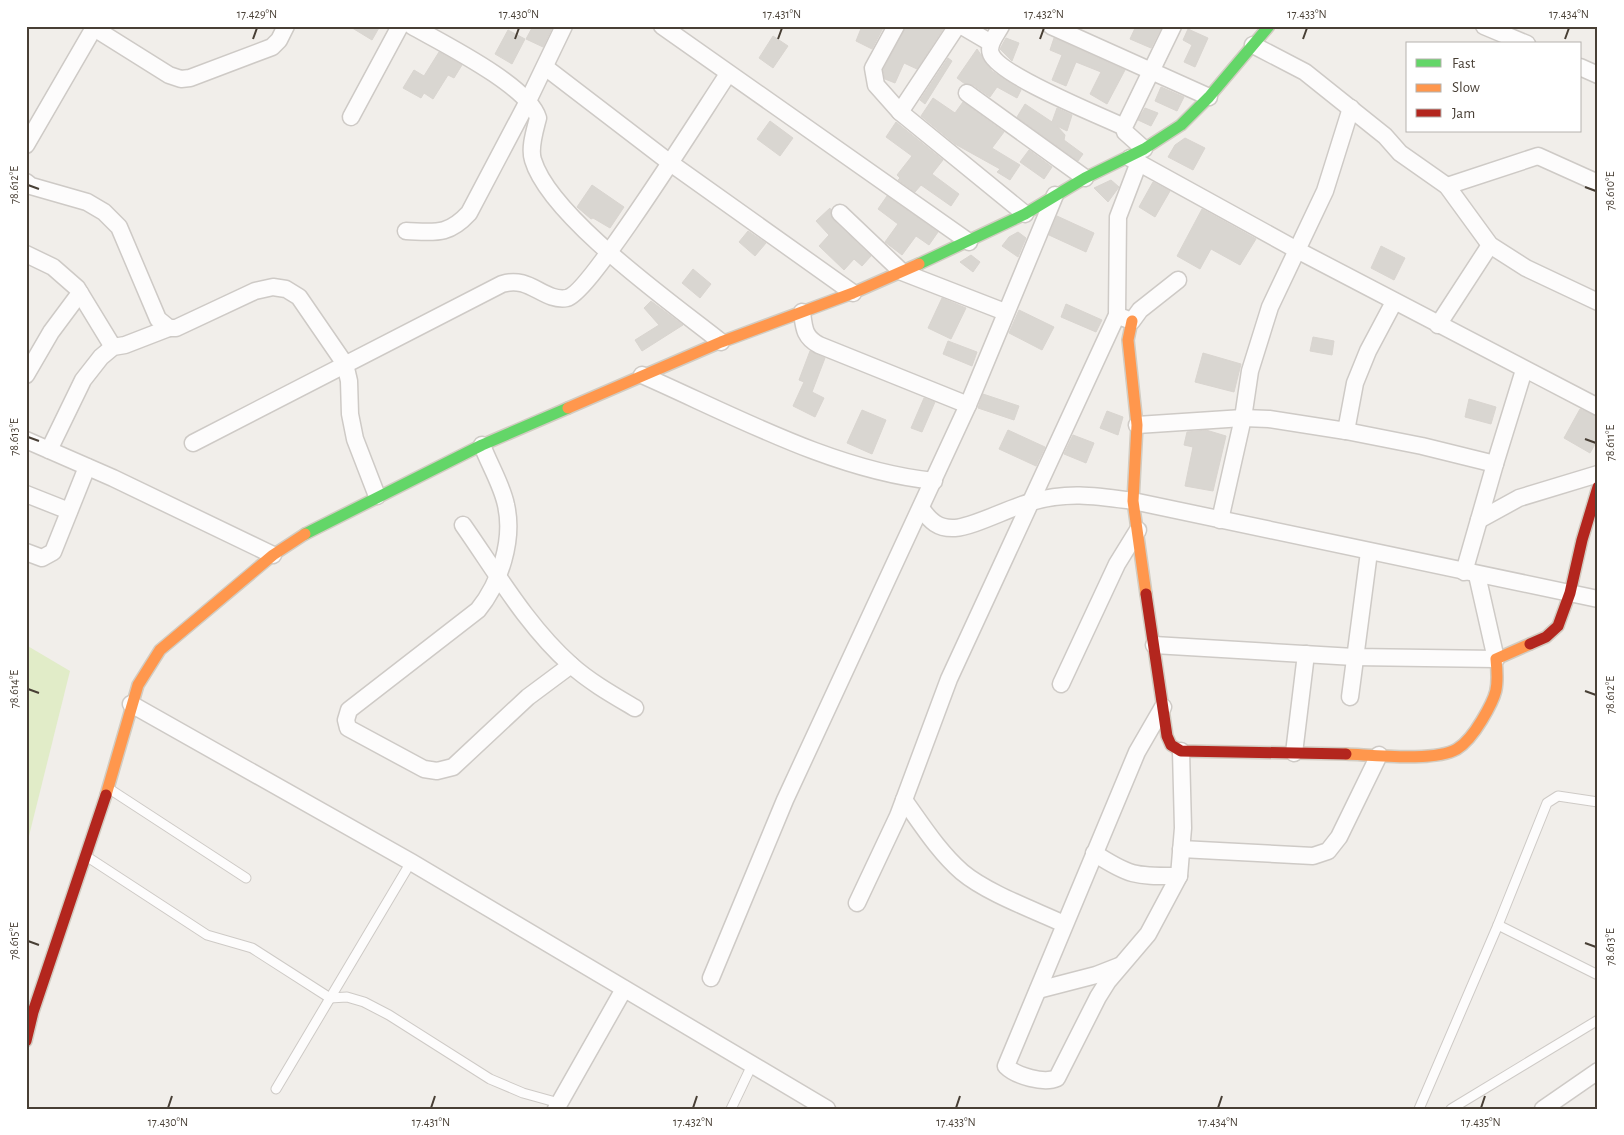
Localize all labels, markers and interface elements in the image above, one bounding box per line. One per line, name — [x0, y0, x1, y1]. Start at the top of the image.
text: 17.429°N — [237, 8, 277, 20]
text: 17.430°N — [499, 8, 539, 20]
text: 17.431°N — [763, 8, 801, 20]
text: 17.432°N — [1024, 8, 1064, 20]
text: 17.433°N — [1287, 8, 1327, 20]
text: 17.434°N — [1549, 8, 1589, 20]
legend — [1406, 42, 1582, 132]
text: Fast — [1452, 56, 1476, 71]
text: Slow — [1452, 80, 1480, 95]
text: Jam — [1452, 106, 1475, 121]
text: 78.612°E — [8, 166, 20, 204]
text: 78.610°E — [1604, 171, 1616, 210]
text: 78.613°E — [8, 418, 20, 456]
text: 78.611°E — [1604, 424, 1616, 461]
text: 78.614°E — [8, 670, 20, 708]
text: 78.612°E — [1604, 676, 1616, 714]
text: 78.615°E — [8, 922, 20, 960]
text: 78.613°E — [1604, 928, 1616, 966]
text: 17.430°N — [148, 1116, 188, 1128]
text: 17.431°N — [412, 1116, 450, 1128]
text: 17.432°N — [673, 1116, 713, 1128]
text: 17.433°N — [936, 1116, 976, 1128]
text: 17.434°N — [1198, 1116, 1238, 1128]
text: 17.435°N — [1461, 1116, 1501, 1128]

